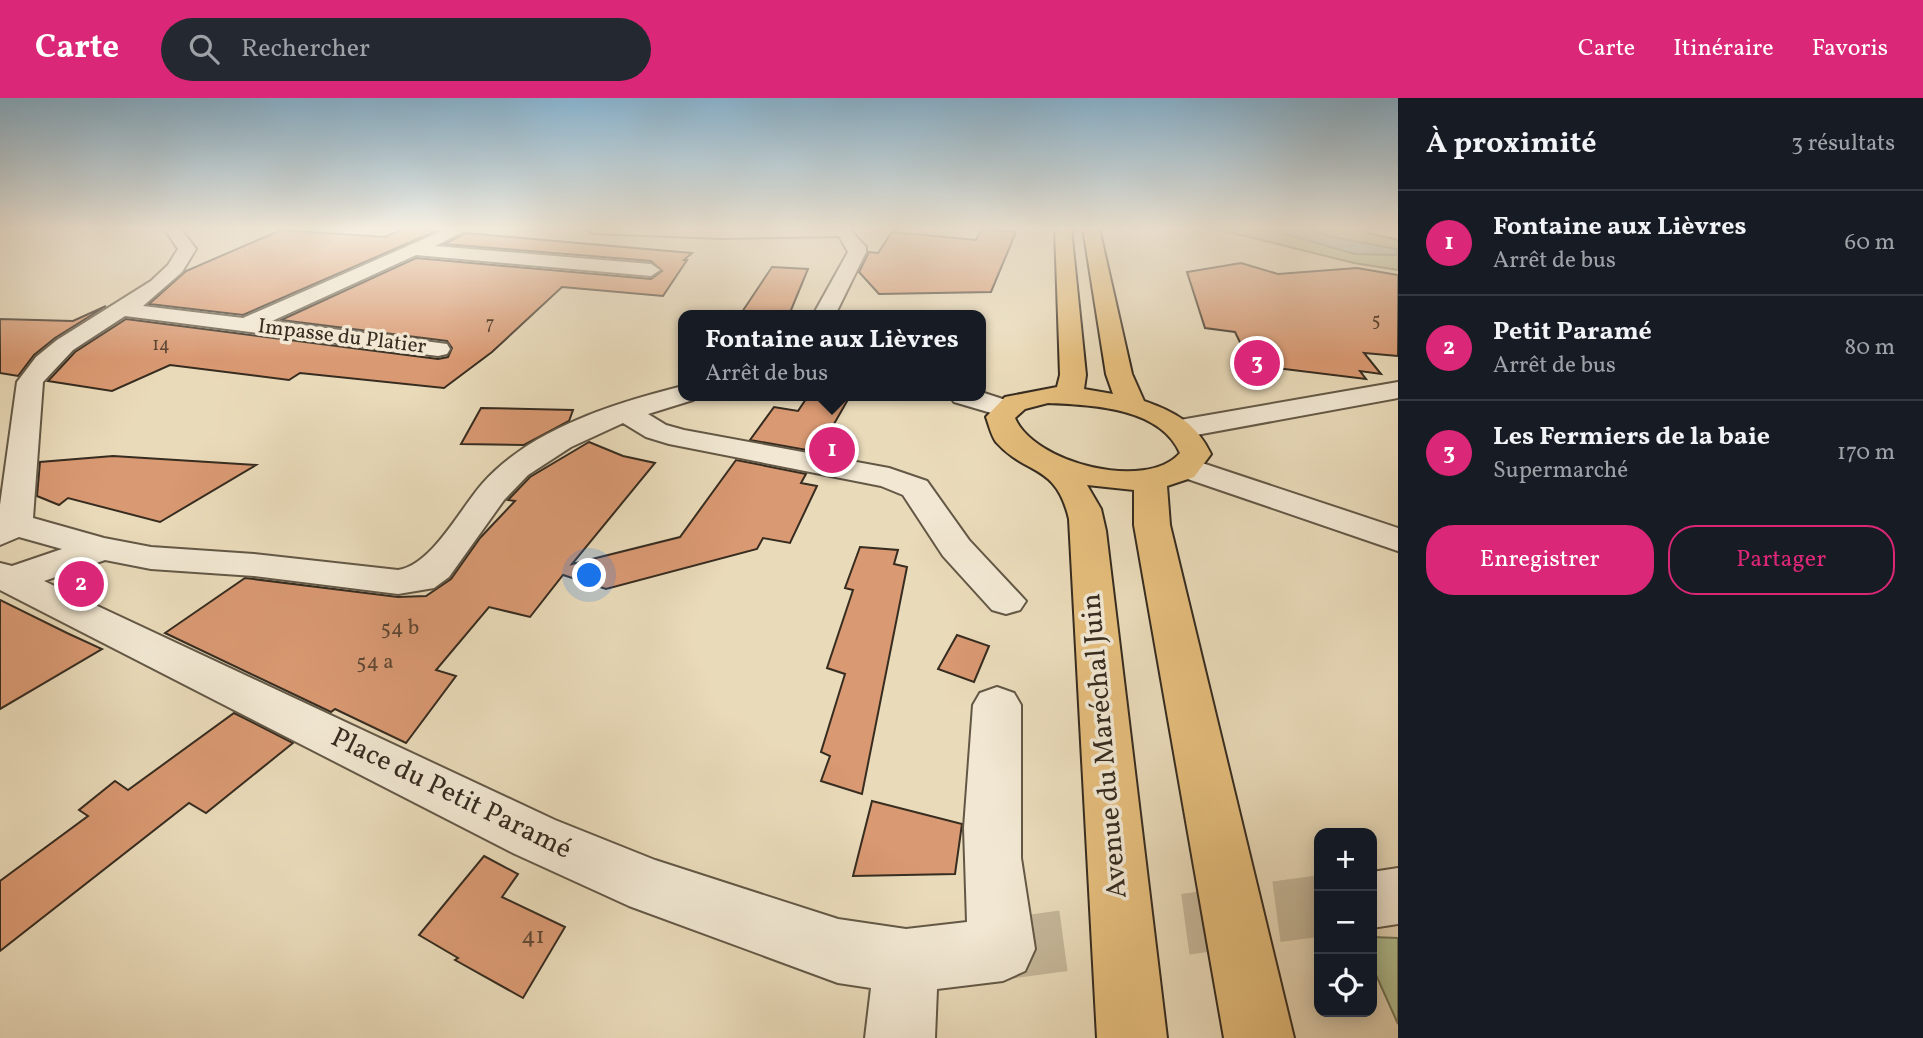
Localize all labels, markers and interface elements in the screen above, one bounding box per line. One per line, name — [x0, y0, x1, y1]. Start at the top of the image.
search box — [161, 18, 651, 81]
text: Carte — [35, 26, 119, 72]
icon: search — [185, 30, 223, 68]
text: Rechercher — [241, 31, 370, 67]
text: Carte — [1578, 32, 1635, 66]
text: Itinéraire — [1673, 32, 1774, 66]
text: Favoris — [1812, 32, 1888, 66]
text: À proximité — [1426, 123, 1597, 165]
text: 3 résultats — [1791, 128, 1895, 160]
text: Fontaine aux Lièvres — [1493, 209, 1746, 245]
text: 1 — [1444, 227, 1454, 259]
text: 60 m — [1845, 227, 1895, 259]
text: Arrêt de bus — [1493, 245, 1616, 277]
house number: 5 — [1372, 309, 1380, 334]
popup — [678, 310, 986, 401]
street label: Impasse du Platier — [256, 312, 428, 362]
house number: 7 — [486, 312, 494, 337]
text: Petit Paramé — [1493, 314, 1652, 350]
text: Fontaine aux Lièvres — [705, 322, 959, 358]
text: 2 — [1443, 332, 1455, 364]
text: 80 m — [1845, 332, 1895, 364]
house number: 14 — [152, 333, 170, 358]
pin: 3 — [1234, 337, 1280, 389]
text: Arrêt de bus — [1493, 350, 1616, 382]
text: Arrêt de bus — [705, 358, 828, 390]
text: Les Fermiers de la baie — [1493, 419, 1770, 455]
pin: 1 — [809, 424, 855, 476]
text: 3 — [1443, 437, 1455, 469]
text: 170 m — [1837, 437, 1895, 469]
text: Supermarché — [1493, 455, 1628, 487]
button: Enregistrer — [1426, 525, 1654, 595]
button: Partager — [1668, 525, 1895, 595]
pin: 2 — [58, 558, 104, 610]
your location — [572, 558, 606, 592]
street label: Avenue du Maréchal Juin — [1072, 592, 1138, 900]
house number: 54 b — [381, 614, 419, 643]
house number: 54 a — [356, 648, 394, 677]
street label: Place du Petit Paramé — [324, 719, 578, 869]
map controls — [1314, 828, 1377, 1017]
button: + — [1314, 828, 1377, 891]
button: − — [1314, 891, 1377, 954]
house number: 41 — [521, 920, 545, 954]
button: locate — [1314, 954, 1377, 1017]

